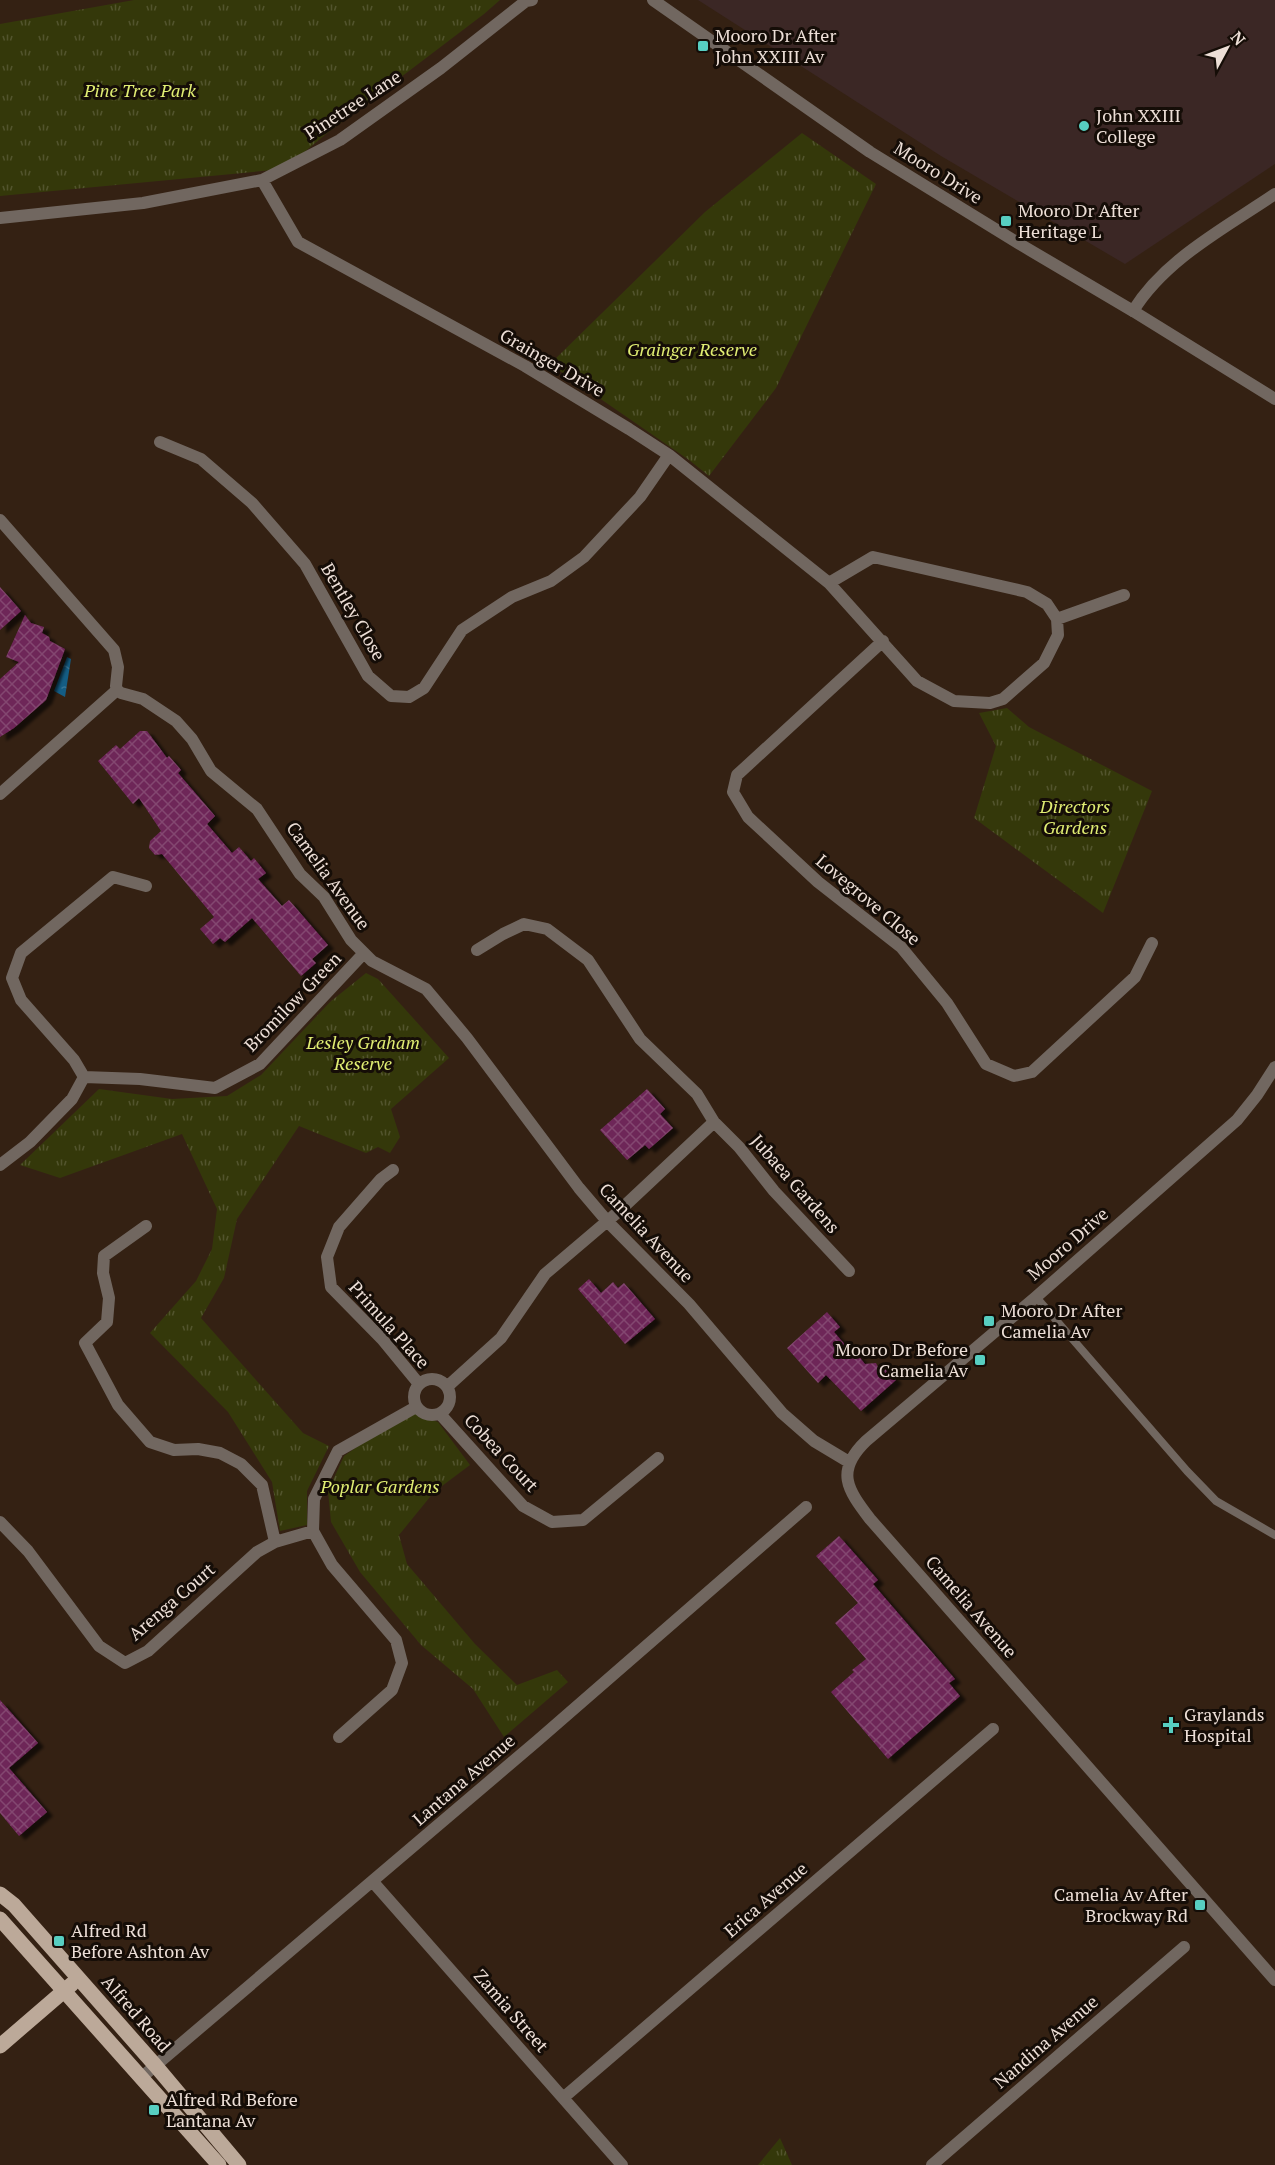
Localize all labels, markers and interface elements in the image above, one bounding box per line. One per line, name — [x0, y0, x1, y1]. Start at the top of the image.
north arrow — [1197, 18, 1257, 78]
place label: Mooro Dr After John XXIII Av — [715, 23, 836, 68]
text: N — [1226, 26, 1251, 50]
marker: Mooro Dr After John XXIII Av — [696, 39, 710, 53]
street label: Pinetree Lane — [300, 64, 405, 144]
park label: Pine Tree Park — [83, 78, 196, 102]
place label: John XXIII College — [1096, 103, 1181, 148]
marker: John XXIII College — [1077, 119, 1091, 133]
street label: Mooro Drive — [890, 136, 987, 209]
place label: Mooro Dr After Heritage L — [1018, 198, 1139, 243]
marker: Mooro Dr After Heritage L — [999, 214, 1013, 228]
street label: Grainger Drive — [496, 322, 609, 402]
park label: Grainger Reserve — [627, 337, 757, 361]
street label: Bentley Close — [316, 558, 391, 665]
park label: Directors Gardens — [1039, 794, 1110, 839]
street label: Camelia Avenue — [281, 817, 376, 934]
street label: Lovegrove Close — [811, 848, 926, 950]
street label: Bromilow Green — [239, 946, 346, 1056]
park label: Lesley Graham Reserve — [305, 1030, 420, 1075]
street label: Jubaea Gardens — [746, 1129, 845, 1238]
street label: Camelia Avenue — [594, 1177, 699, 1287]
street label: Mooro Drive — [1022, 1201, 1113, 1285]
street label: Primula Place — [344, 1275, 436, 1373]
place label: Mooro Dr After Camelia Av — [1001, 1298, 1122, 1343]
marker: Mooro Dr After Camelia Av — [982, 1314, 996, 1328]
place label: Mooro Dr Before Camelia Av — [835, 1337, 969, 1382]
marker: Mooro Dr Before Camelia Av — [973, 1353, 987, 1367]
street label: Cobea Court — [459, 1408, 544, 1497]
park label: Poplar Gardens — [319, 1474, 440, 1498]
street label: Camelia Avenue — [921, 1550, 1023, 1663]
street label: Arenga Court — [123, 1557, 220, 1645]
place label: Graylands Hospital — [1184, 1702, 1264, 1747]
marker: Graylands Hospital — [1162, 1716, 1180, 1734]
street label: Lantana Avenue — [407, 1728, 520, 1830]
street label: Erica Avenue — [719, 1856, 812, 1942]
place label: Camelia Av After Brockway Rd — [1054, 1882, 1188, 1927]
marker: Camelia Av After Brockway Rd — [1193, 1898, 1207, 1912]
place label: Alfred Rd Before Ashton Av — [71, 1918, 210, 1963]
marker: Alfred Rd Before Ashton Av — [52, 1934, 66, 1948]
street label: Zamia Street — [469, 1964, 555, 2057]
street label: Alfred Road — [97, 1970, 177, 2057]
street label: Nandina Avenue — [988, 1989, 1103, 2093]
place label: Alfred Rd Before Lantana Av — [166, 2087, 298, 2132]
marker: Alfred Rd Before Lantana Av — [147, 2103, 161, 2117]

